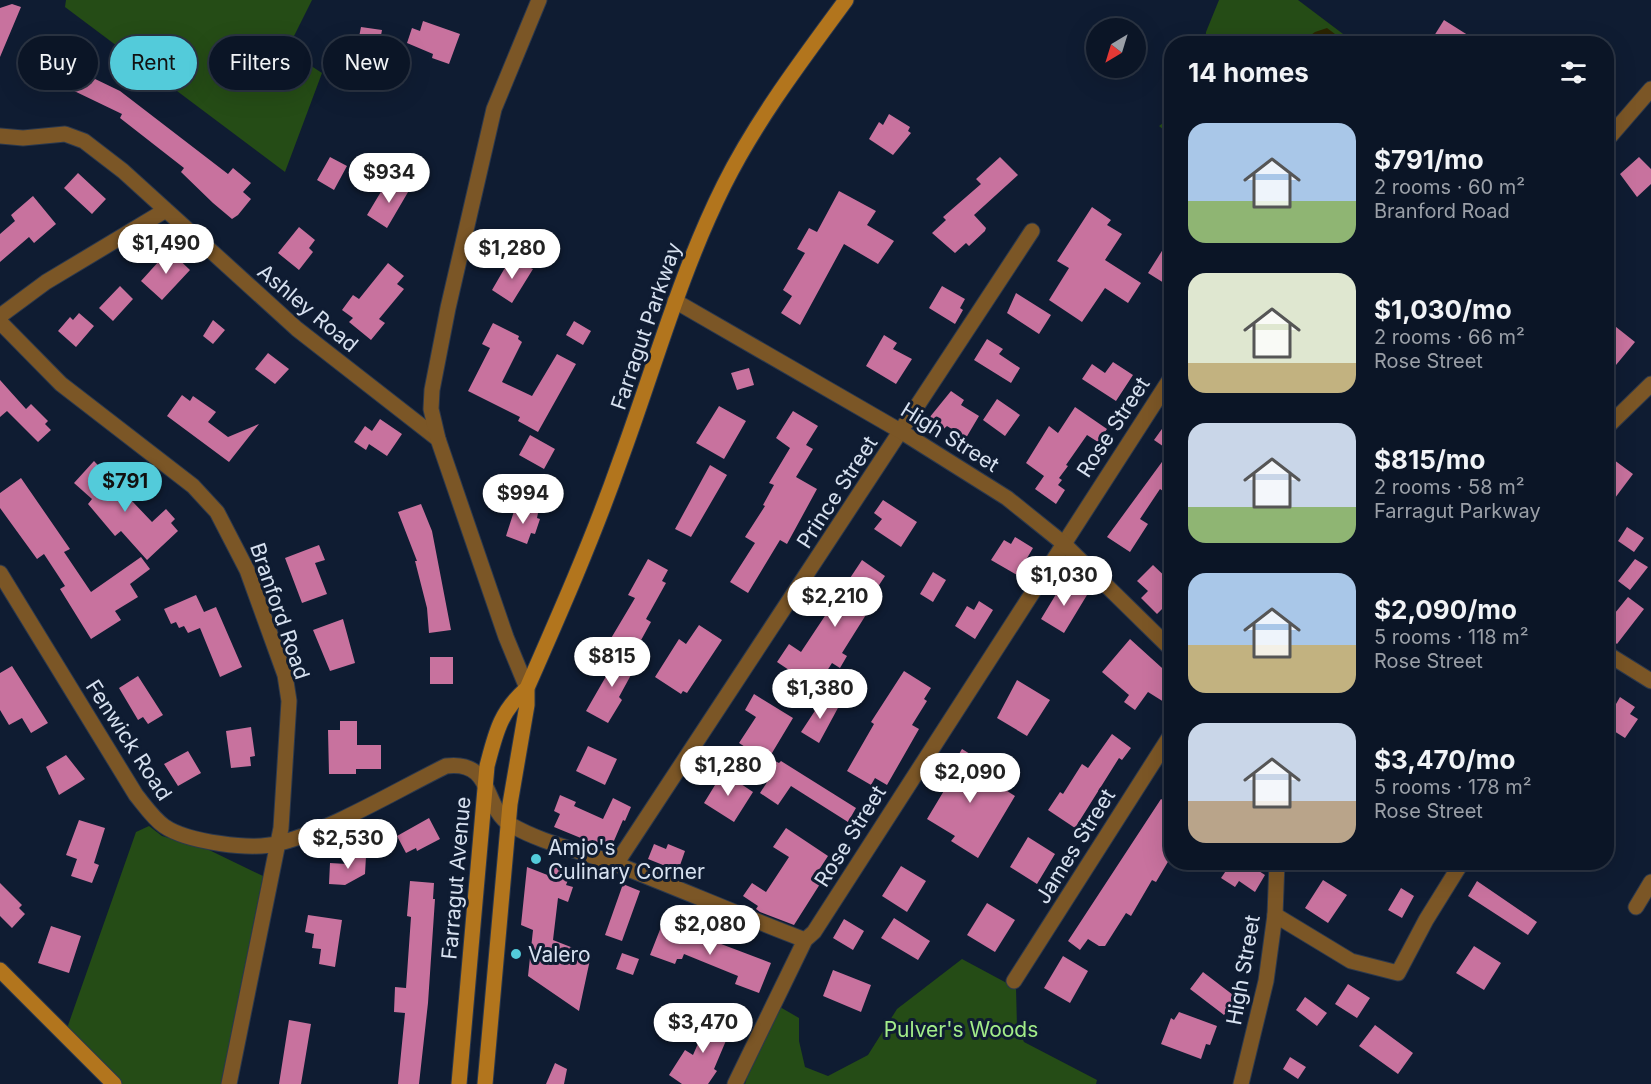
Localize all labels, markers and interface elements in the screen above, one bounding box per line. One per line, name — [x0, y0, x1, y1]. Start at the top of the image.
north arrow — [1086, 18, 1146, 78]
map controls — [1086, 18, 1146, 78]
chip: Buy — [18, 36, 98, 90]
chip: Rent — [110, 36, 197, 90]
chip: Filters — [209, 36, 311, 90]
chip: New — [323, 36, 410, 90]
icon: filters — [1557, 56, 1590, 89]
text: 14 homes — [1188, 57, 1309, 88]
text: $791/mo — [1374, 144, 1484, 175]
icon: home — [1236, 147, 1308, 219]
pin: $934 — [353, 153, 425, 204]
text: $934 — [363, 160, 415, 184]
text: 2 rooms · 60 m² — [1374, 175, 1525, 199]
text: Branford Road — [1374, 199, 1510, 223]
pin: $1,490 — [117, 224, 215, 275]
pin: $1,280 — [463, 229, 561, 280]
text: $1,490 — [132, 231, 200, 255]
text: $1,280 — [478, 236, 546, 260]
street label: Farragut Parkway — [606, 239, 686, 413]
street label: Ashley Road — [253, 259, 363, 357]
text: $1,030/mo — [1374, 294, 1512, 325]
icon: home — [1236, 297, 1308, 369]
text: 2 rooms · 66 m² — [1374, 325, 1525, 349]
text: Rose Street — [1374, 349, 1483, 373]
street label: Rose Street — [1071, 372, 1155, 482]
street label: High Street — [896, 397, 1004, 477]
street label: Prince Street — [792, 431, 883, 553]
text: $815/mo — [1374, 444, 1486, 475]
icon: home — [1236, 447, 1308, 519]
pin: $791 — [89, 462, 161, 513]
text: $791 — [102, 469, 148, 493]
pin: $994 — [487, 474, 559, 525]
text: 2 rooms · 58 m² — [1374, 475, 1525, 499]
text: $994 — [497, 481, 549, 505]
text: Farragut Parkway — [1374, 499, 1541, 523]
street label: Branford Road — [245, 540, 315, 682]
pin: $1,030 — [1015, 556, 1113, 607]
text: $1,030 — [1030, 563, 1098, 587]
pin: $2,210 — [786, 577, 884, 628]
text: $2,210 — [801, 584, 869, 608]
text: $2,090/mo — [1374, 594, 1517, 625]
icon: home — [1236, 597, 1308, 669]
text: 5 rooms · 118 m² — [1374, 625, 1529, 649]
pin: $815 — [576, 637, 648, 688]
text: $815 — [588, 644, 636, 668]
text: Rose Street — [1374, 649, 1483, 673]
pin: $1,380 — [771, 669, 869, 720]
street label: Fenwick Road — [81, 675, 177, 805]
text: $1,380 — [786, 676, 854, 700]
text: $3,470/mo — [1374, 744, 1516, 775]
pin: $1,280 — [679, 746, 777, 797]
icon: home — [1236, 747, 1308, 819]
text: $1,280 — [694, 753, 762, 777]
pin: $2,090 — [921, 753, 1019, 804]
text: $2,090 — [934, 760, 1006, 784]
text: 5 rooms · 178 m² — [1374, 775, 1532, 799]
street label: Rose Street — [809, 781, 891, 891]
street label: James Street — [1030, 784, 1120, 908]
street label: Farragut Avenue — [436, 795, 476, 961]
text: Rose Street — [1374, 799, 1483, 823]
pin: $2,530 — [299, 819, 397, 870]
text: $2,530 — [312, 826, 384, 850]
place label: Amjo's Culinary Corner — [548, 835, 705, 884]
marker: Amjo's Culinary Corner — [529, 852, 543, 866]
pin: $2,080 — [661, 905, 759, 956]
text: $2,080 — [674, 912, 746, 936]
street label: High Street — [1221, 913, 1265, 1027]
place label: Valero — [528, 942, 591, 967]
marker: Valero — [509, 947, 523, 961]
pin: $3,470 — [654, 1003, 752, 1054]
text: $3,470 — [668, 1010, 738, 1034]
park label: Pulver's Woods — [884, 1017, 1038, 1042]

